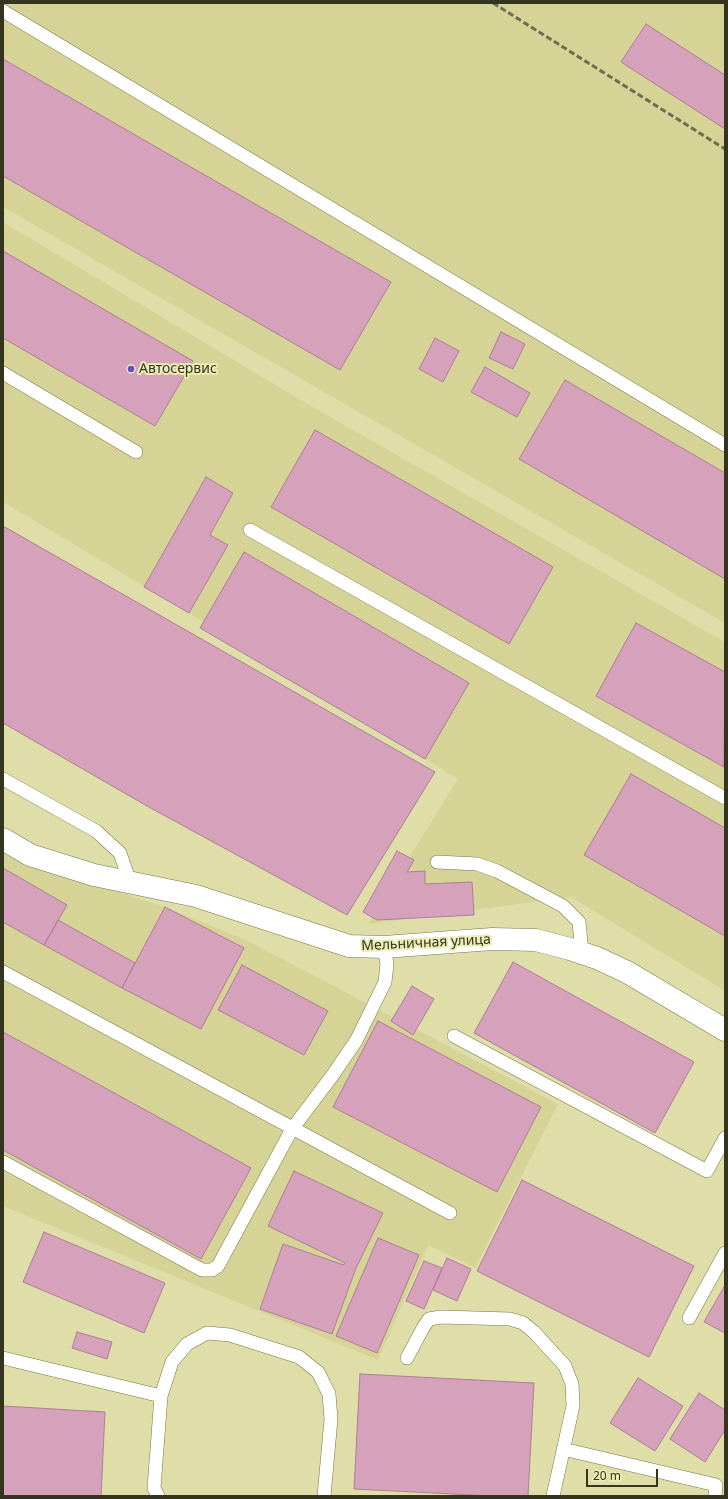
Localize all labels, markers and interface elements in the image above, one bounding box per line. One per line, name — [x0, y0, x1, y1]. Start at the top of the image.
place label: Автосервис — [139, 361, 217, 377]
marker: Автосервис — [126, 364, 136, 374]
street label: Мельничная улица — [361, 931, 491, 955]
scale bar — [588, 1461, 660, 1487]
text: 20 m — [593, 1467, 621, 1484]

